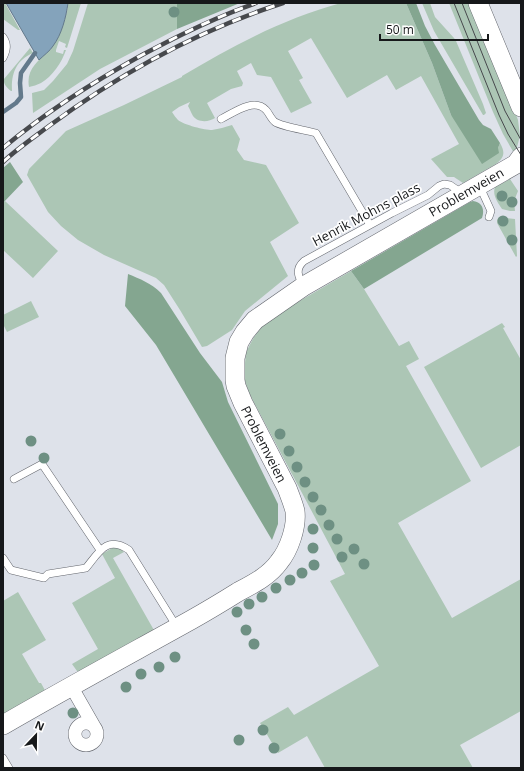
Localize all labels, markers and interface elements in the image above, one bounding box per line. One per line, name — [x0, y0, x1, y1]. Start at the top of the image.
scale bar — [380, 16, 488, 42]
text: 50 m — [386, 21, 414, 38]
street label: Problemveien — [425, 163, 507, 221]
street label: Henrik Mohns plass — [309, 178, 423, 250]
street label: Problemveien — [237, 403, 291, 485]
north arrow — [16, 715, 56, 755]
text: N — [33, 717, 47, 734]

